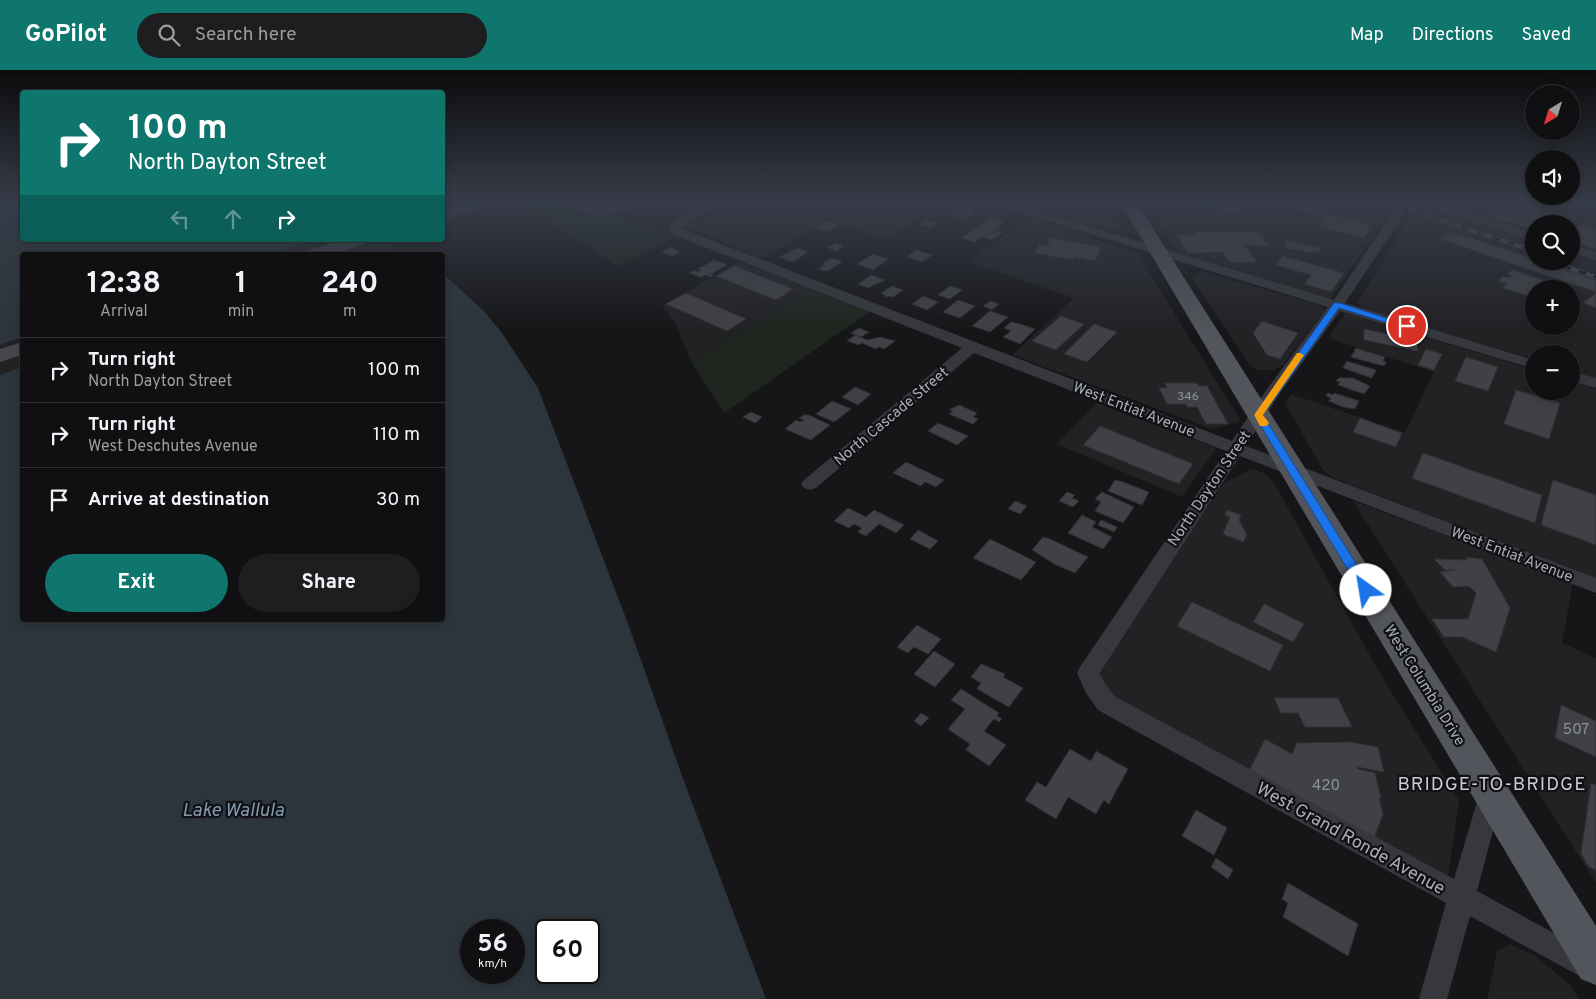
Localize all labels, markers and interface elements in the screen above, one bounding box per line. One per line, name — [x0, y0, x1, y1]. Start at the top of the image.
search box — [137, 13, 487, 58]
text: GoPilot — [25, 20, 107, 50]
icon: search — [155, 21, 183, 49]
text: Search here — [195, 23, 296, 47]
text: Map — [1350, 24, 1384, 47]
text: Directions — [1412, 24, 1494, 47]
text: Saved — [1522, 24, 1571, 47]
north arrow — [1525, 85, 1580, 140]
map controls — [1525, 85, 1580, 400]
text: 100 m — [128, 107, 228, 151]
icon: right — [45, 110, 110, 175]
text: North Dayton Street — [128, 150, 326, 177]
button: sound — [1525, 150, 1580, 205]
icon: left — [166, 205, 194, 233]
icon: ahead — [219, 205, 247, 233]
icon: right — [272, 205, 300, 233]
button: search — [1525, 215, 1580, 270]
text: 12:38 — [87, 266, 161, 303]
text: 1 — [235, 266, 247, 303]
text: 240 — [321, 266, 378, 303]
button: + — [1525, 280, 1580, 335]
text: Arrival — [100, 302, 148, 322]
text: min — [228, 302, 254, 322]
text: m — [343, 302, 356, 322]
pin — [1386, 305, 1428, 347]
icon: arrive — [1393, 312, 1421, 340]
button: − — [1525, 345, 1580, 400]
text: Turn right — [88, 348, 176, 372]
icon: right — [45, 356, 73, 384]
text: 100 m — [368, 358, 420, 382]
street label: North Cascade Street — [831, 364, 953, 471]
text: North Dayton Street — [88, 372, 232, 392]
street label: West Entiat Avenue — [1070, 378, 1197, 442]
house number: 346 — [1177, 389, 1199, 405]
text: Turn right — [88, 413, 176, 437]
icon: right — [45, 421, 73, 449]
text: 110 m — [373, 423, 420, 447]
street label: North Dayton Street — [1165, 427, 1256, 550]
text: West Deschutes Avenue — [88, 437, 258, 457]
icon: arrive — [45, 486, 73, 514]
text: Arrive at destination — [88, 488, 269, 512]
text: 30 m — [376, 488, 420, 512]
street label: West Entiat Avenue — [1448, 523, 1575, 587]
button: Exit — [45, 554, 228, 612]
button: Share — [238, 554, 420, 612]
position arrow — [1339, 563, 1391, 615]
street label: West Columbia Drive — [1379, 622, 1469, 750]
house number: 507 — [1563, 721, 1589, 740]
district label: BRIDGE-TO-BRIDGE — [1397, 773, 1587, 797]
house number: 420 — [1312, 777, 1340, 796]
street label: West Grand Ronde Avenue — [1252, 778, 1449, 901]
water label: Lake Wallula — [182, 799, 284, 823]
speed limit sign: 60 — [535, 919, 600, 984]
text: 56 — [477, 929, 508, 961]
text: km/h — [478, 956, 507, 972]

